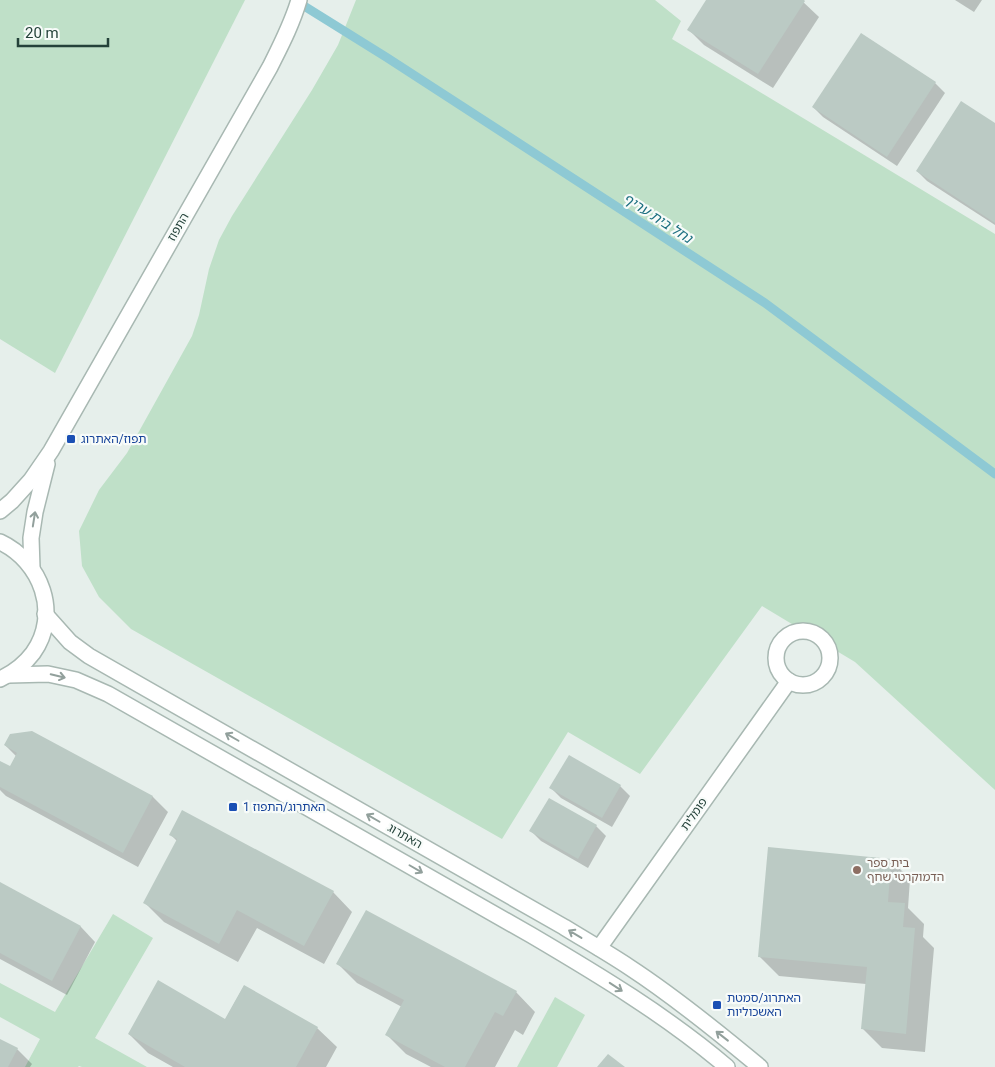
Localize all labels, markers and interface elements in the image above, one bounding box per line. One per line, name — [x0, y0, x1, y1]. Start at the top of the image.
scale bar — [18, 15, 108, 47]
text: 20 m — [25, 24, 59, 42]
water label: נחל בית עריף — [621, 190, 697, 247]
street label: התפוז — [164, 210, 192, 244]
place label: תפוז/האתרוג — [81, 432, 146, 446]
marker: תפוז/האתרוג — [65, 433, 77, 445]
one-way arrow — [29, 511, 39, 527]
one-way arrow — [49, 672, 65, 681]
one-way arrow — [225, 732, 239, 742]
street label: פומלית — [678, 795, 710, 833]
place label: האתרוג/התפוז 1 — [243, 800, 326, 814]
marker: האתרוג/התפוז 1 — [227, 801, 239, 813]
one-way arrow — [365, 813, 380, 823]
street label: האתרוג — [385, 821, 425, 851]
place label: בית ספר הדמוקרטי שחף — [867, 856, 944, 884]
one-way arrow — [408, 864, 423, 874]
marker: בית ספר הדמוקרטי שחף — [851, 864, 863, 876]
one-way arrow — [568, 928, 582, 938]
one-way arrow — [609, 982, 623, 992]
place label: האתרוג/סמטת האשכוליות — [727, 991, 801, 1019]
marker: האתרוג/סמטת האשכוליות — [711, 999, 723, 1011]
one-way arrow — [716, 1030, 729, 1041]

